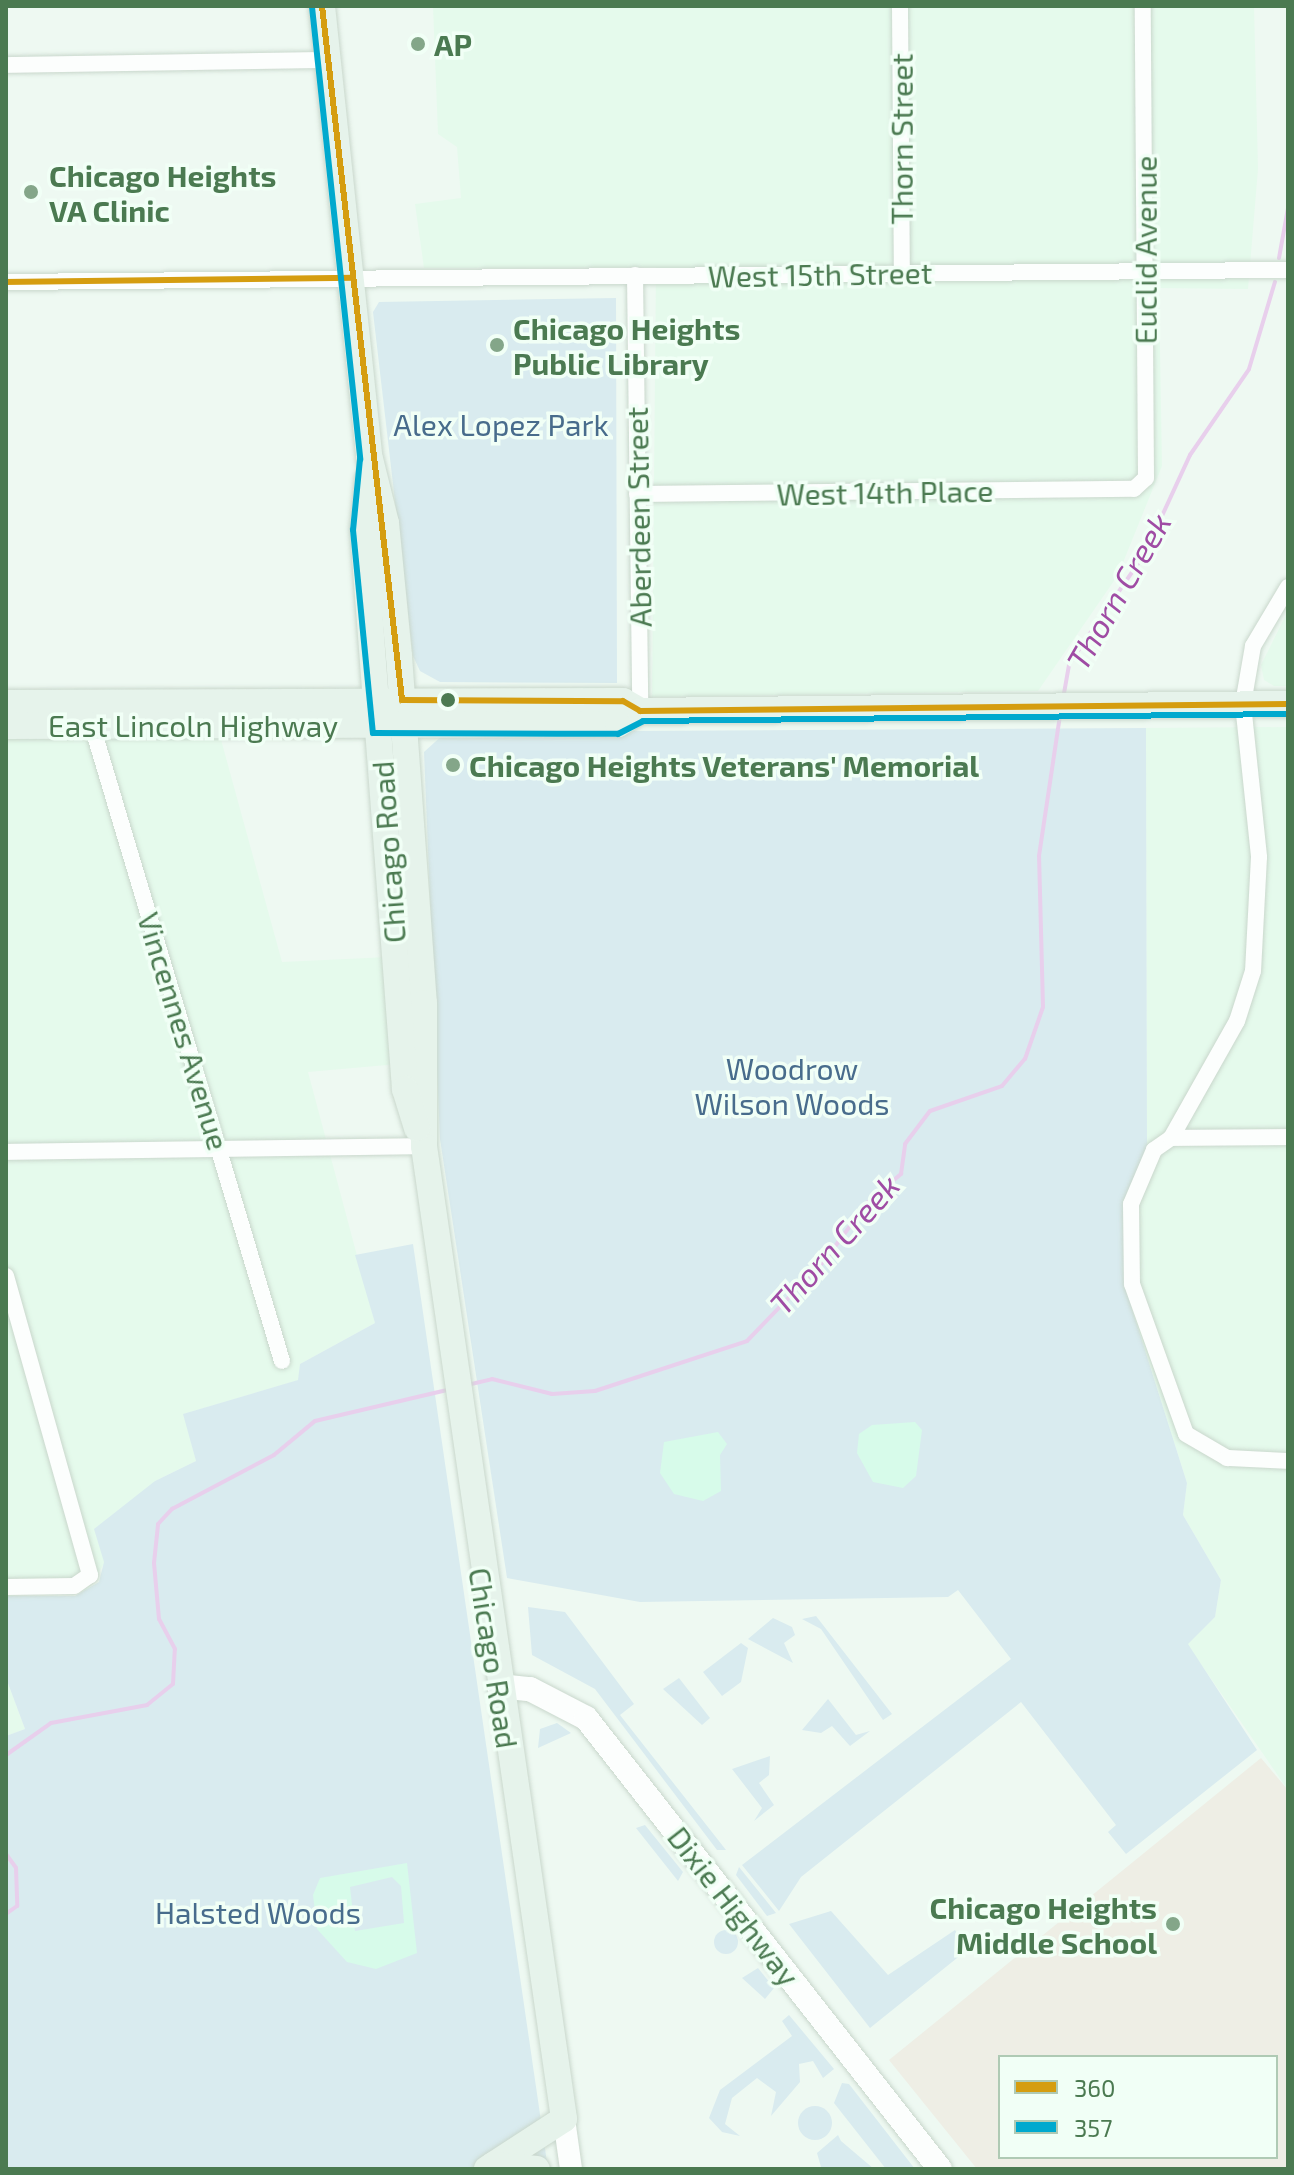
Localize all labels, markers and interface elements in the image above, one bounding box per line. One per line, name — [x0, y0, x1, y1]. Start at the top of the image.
place label: AP — [434, 26, 472, 62]
marker: AP — [409, 35, 427, 53]
street label: Thorn Street — [883, 53, 919, 225]
street label: Euclid Avenue — [1127, 155, 1163, 345]
place label: Chicago Heights VA Clinic — [49, 157, 276, 228]
marker: Chicago Heights VA Clinic — [20, 181, 42, 203]
street label: West 15th Street — [708, 254, 932, 294]
place label: Chicago Heights Public Library — [513, 310, 740, 380]
marker: Chicago Heights Public Library — [488, 336, 506, 354]
park label: Alex Lopez Park — [393, 406, 609, 442]
street label: Aberdeen Street — [618, 406, 658, 628]
street label: West 14th Place — [776, 472, 994, 512]
water label: Thorn Creek — [1058, 506, 1178, 676]
unlabelled marker — [440, 692, 456, 708]
street label: East Lincoln Highway — [48, 707, 338, 743]
place label: Chicago Heights Veterans' Memorial — [469, 747, 980, 783]
marker: Chicago Heights Veterans' Memorial — [444, 756, 462, 774]
street label: Chicago Road — [364, 760, 412, 944]
street label: Vincennes Avenue — [131, 908, 237, 1154]
park label: Woodrow Wilson Woods — [694, 1050, 890, 1120]
water label: Thorn Creek — [761, 1166, 907, 1322]
street label: Chicago Road — [462, 1565, 526, 1751]
street label: Dixie Highway — [661, 1819, 807, 1993]
place label: Chicago Heights Middle School — [930, 1889, 1157, 1960]
park label: Halsted Woods — [155, 1894, 361, 1930]
marker: Chicago Heights Middle School — [1164, 1915, 1182, 1933]
legend — [998, 2055, 1278, 2159]
text: 360 — [1074, 2073, 1116, 2102]
text: 357 — [1074, 2113, 1113, 2142]

